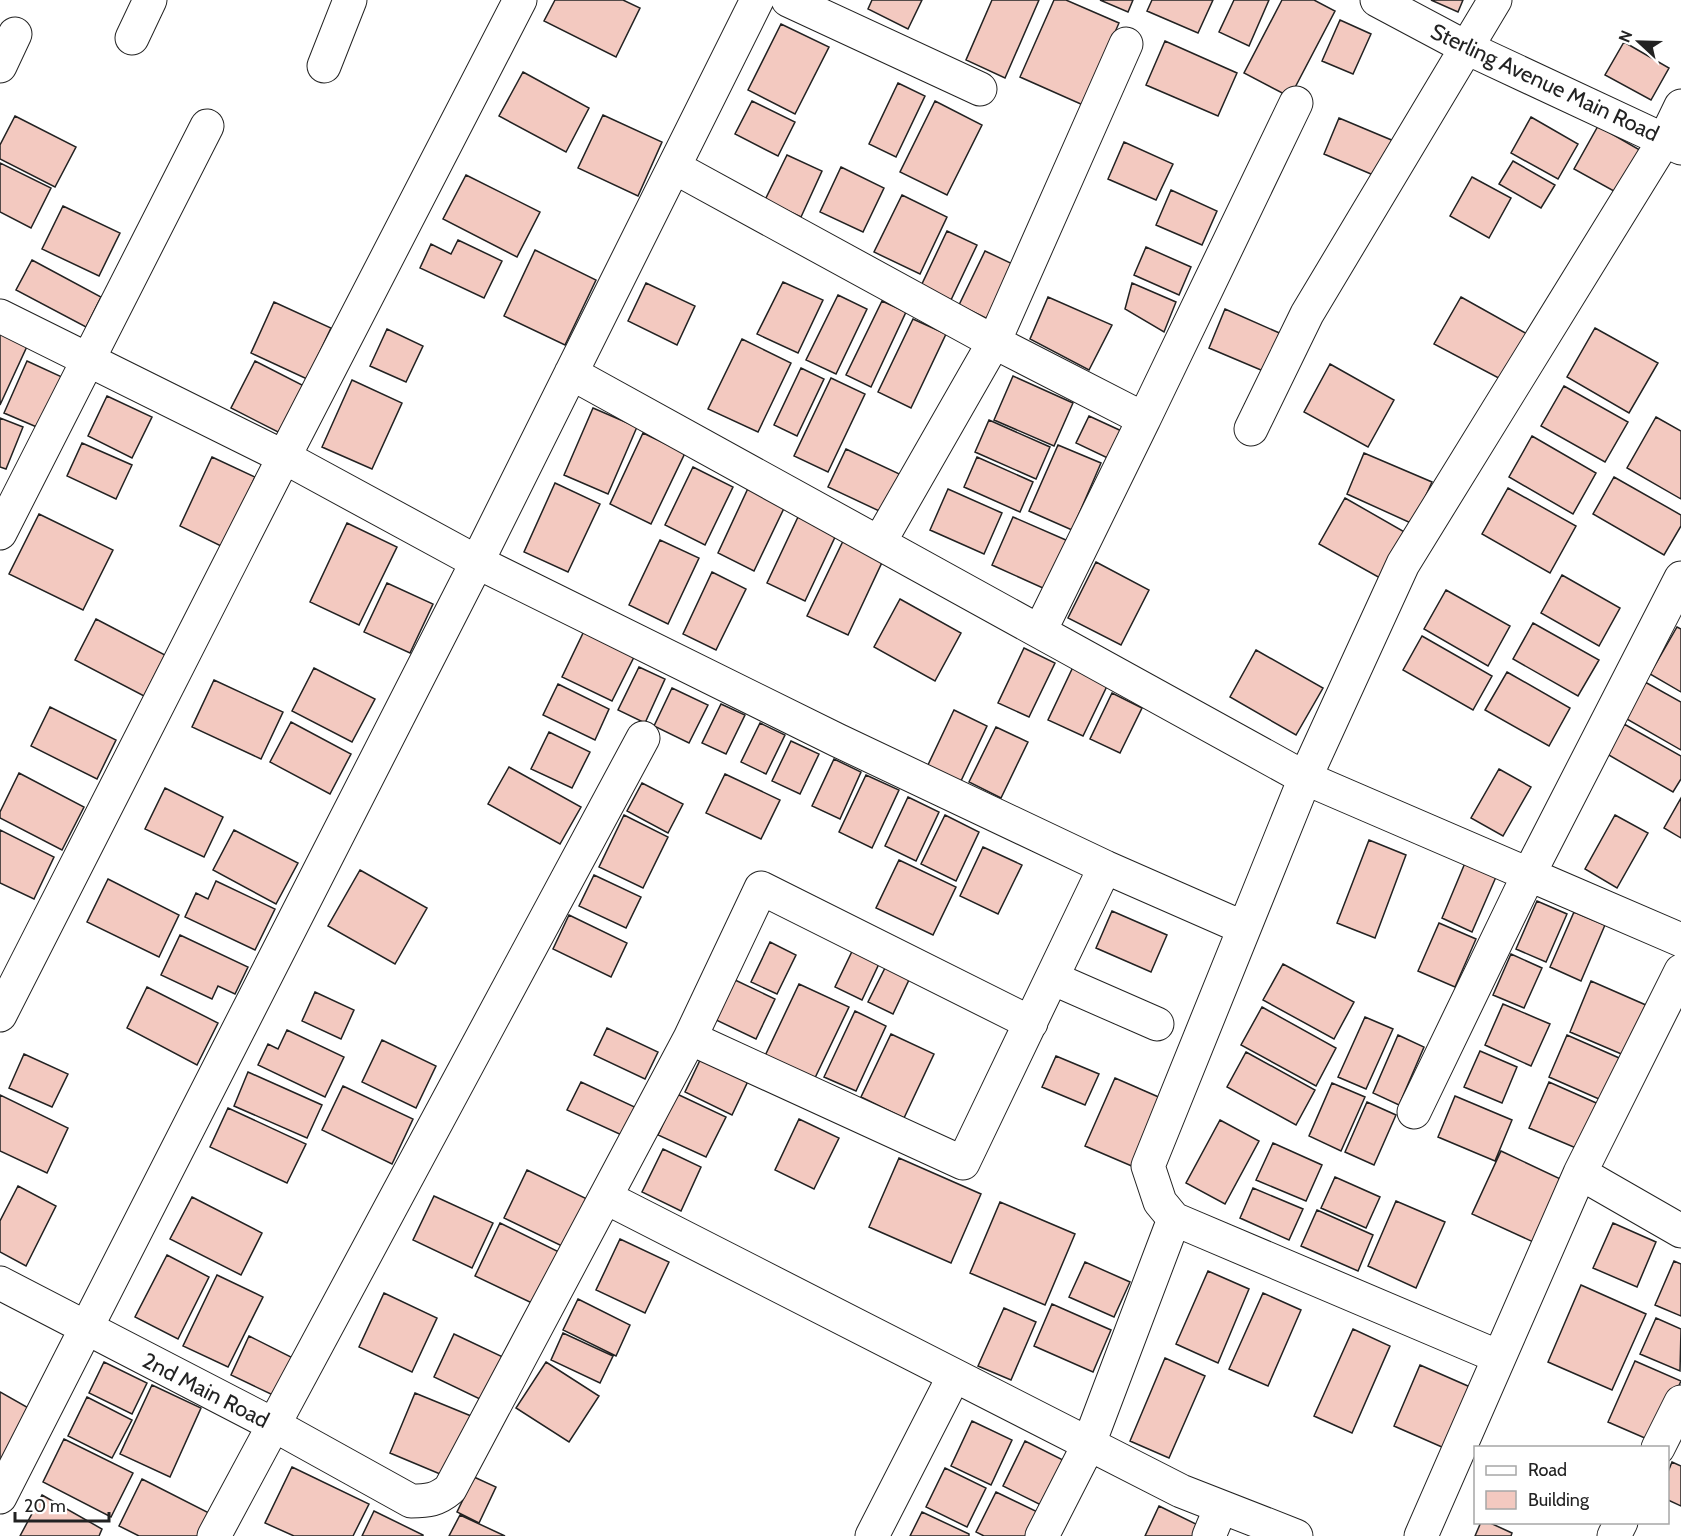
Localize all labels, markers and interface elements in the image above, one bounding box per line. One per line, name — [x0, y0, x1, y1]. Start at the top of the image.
north arrow — [1609, 12, 1669, 72]
street label: Sterling Avenue Main Road — [1426, 18, 1663, 147]
text: N — [1615, 28, 1636, 45]
street label: 2nd Main Road — [138, 1347, 274, 1434]
legend — [1474, 1446, 1669, 1524]
text: Road — [1528, 1459, 1567, 1481]
scale bar — [15, 1485, 110, 1523]
text: Building — [1528, 1489, 1590, 1511]
text: 20 m — [24, 1495, 66, 1517]

